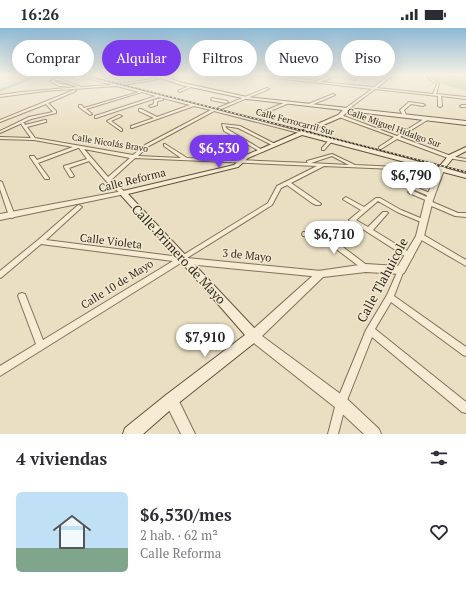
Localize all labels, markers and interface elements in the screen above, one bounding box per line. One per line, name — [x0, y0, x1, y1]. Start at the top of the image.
text: 16:26 — [20, 4, 59, 24]
chip: Comprar — [12, 40, 94, 76]
chip: Alquilar — [102, 40, 181, 76]
chip: Filtros — [189, 40, 257, 76]
chip: Nuevo — [265, 40, 333, 76]
chip: Piso — [341, 40, 395, 76]
street label: Calle Miguel Hidalgo Sur — [345, 105, 443, 151]
street label: Calle Ferrocarril Sur — [255, 106, 336, 138]
street label: Calle Nicolás Bravo — [71, 131, 149, 155]
pin: $6,530 — [186, 135, 252, 169]
text: $6,530 — [199, 139, 239, 157]
pin: $6,790 — [378, 162, 444, 196]
street label: Calle Reforma — [97, 165, 167, 195]
text: $6,790 — [391, 166, 431, 184]
street label: Calle Primero de Mayo — [128, 200, 230, 308]
pin: $6,710 — [301, 221, 367, 255]
text: $6,710 — [314, 225, 354, 243]
street label: Calle Violeta — [79, 230, 143, 252]
street label: Calle Tlahuicole — [352, 235, 412, 325]
street label: 3 de Mayo — [222, 245, 272, 265]
street label: Calle 10 de Mayo — [78, 256, 156, 312]
pin: $7,910 — [172, 324, 238, 358]
text: $7,910 — [185, 328, 225, 346]
text: 4 viviendas — [16, 447, 107, 470]
icon: filters — [428, 447, 450, 469]
text: $6,530/mes — [140, 503, 232, 526]
icon: home — [48, 508, 96, 556]
icon: heart — [428, 521, 450, 543]
text: 2 hab. · 62 m² — [140, 526, 218, 544]
text: Calle Reforma — [140, 544, 221, 562]

